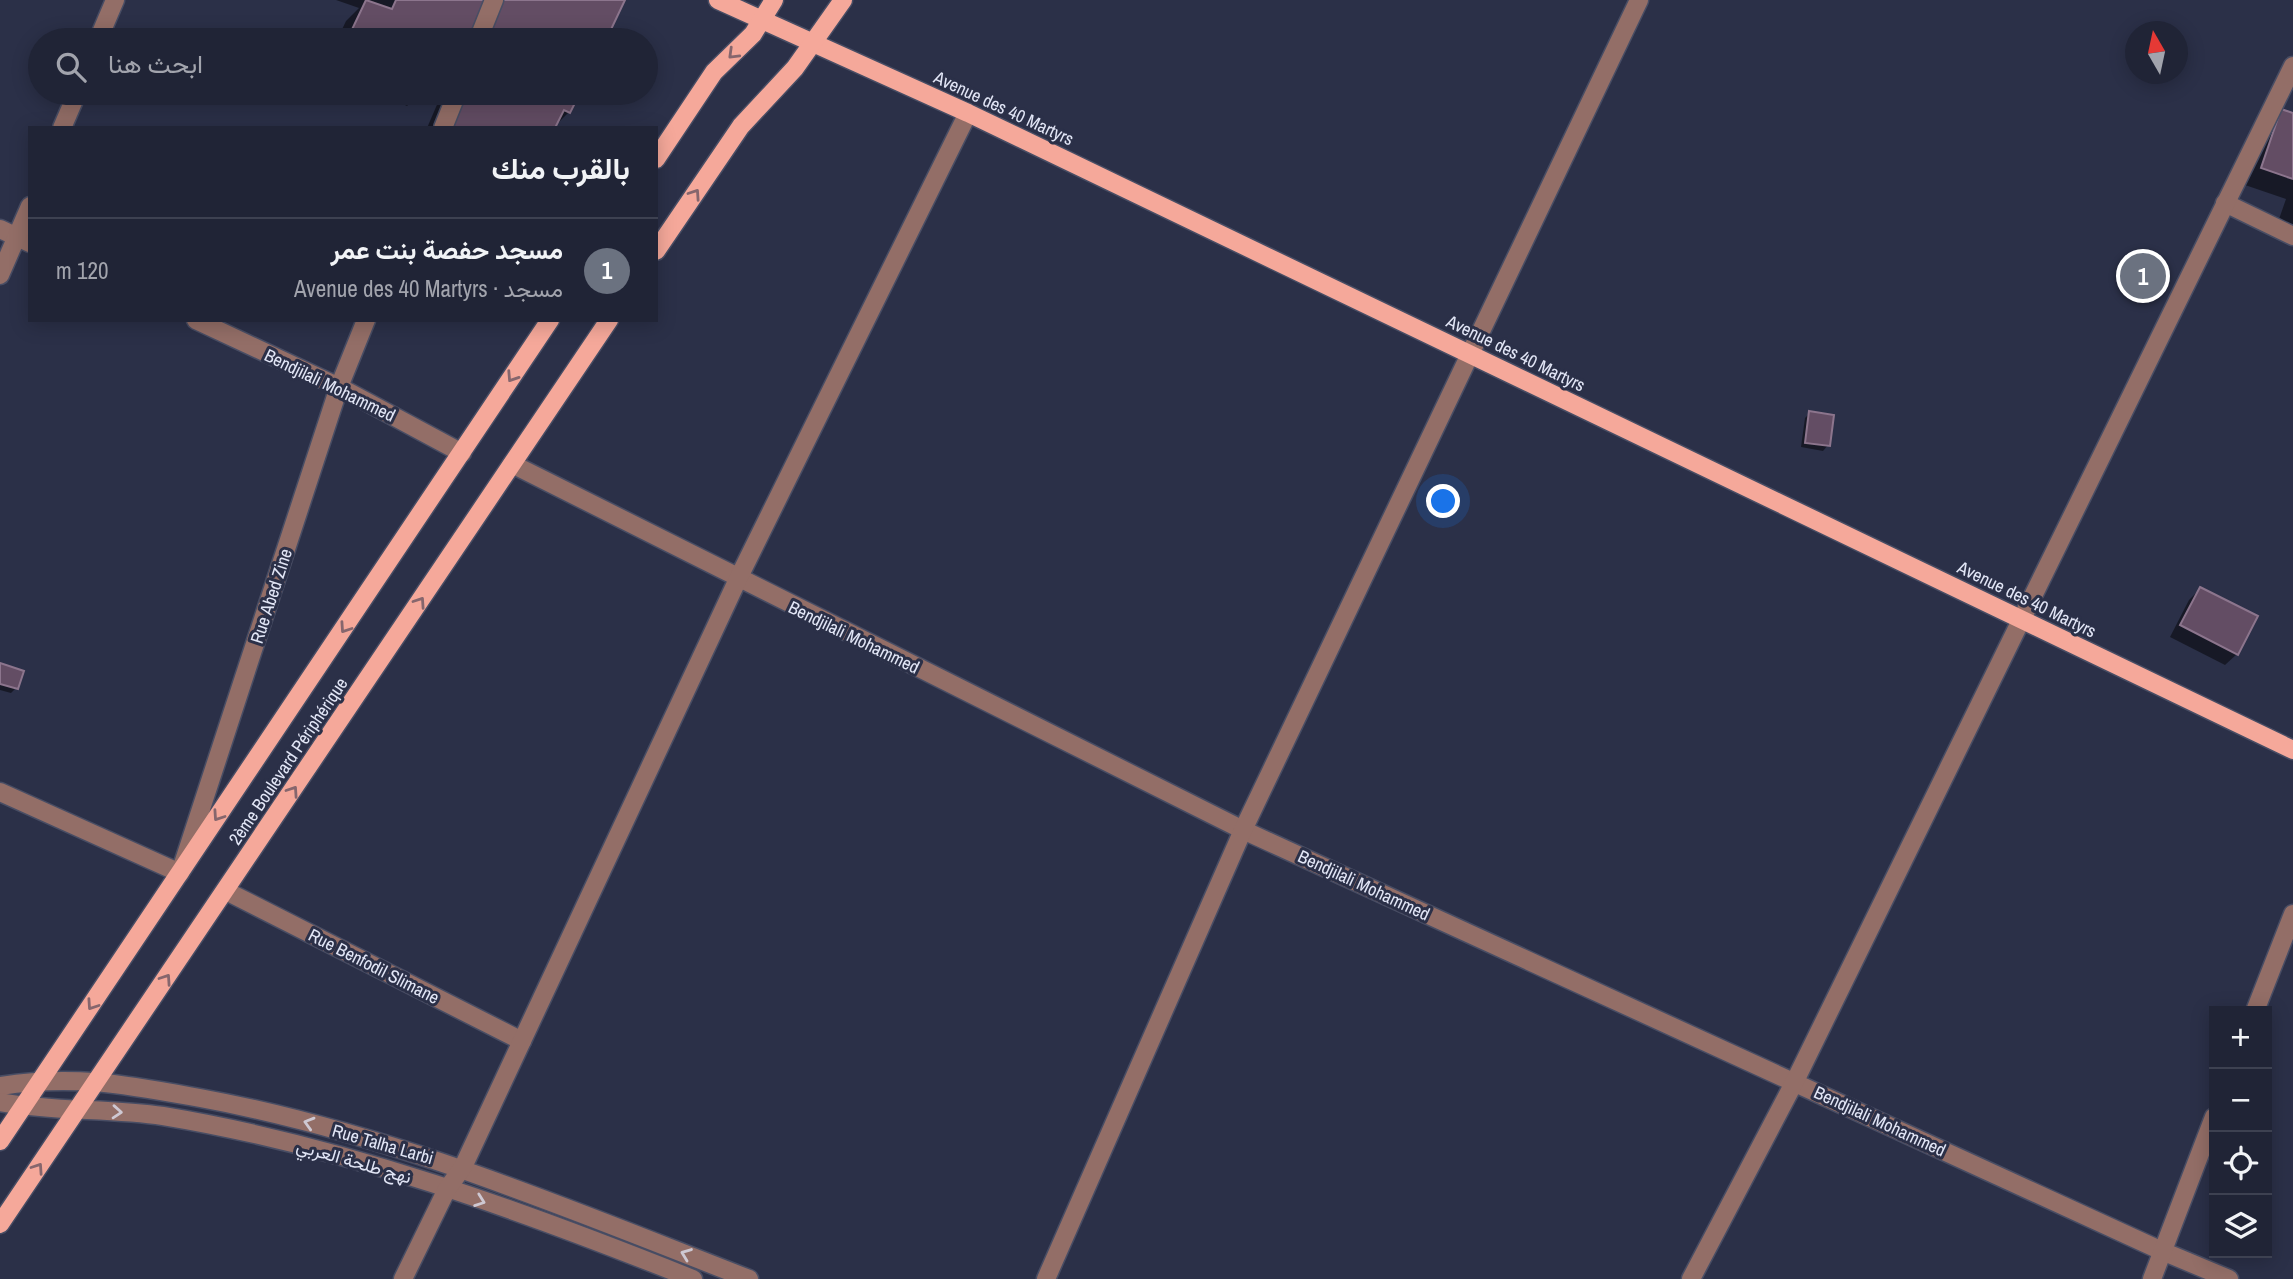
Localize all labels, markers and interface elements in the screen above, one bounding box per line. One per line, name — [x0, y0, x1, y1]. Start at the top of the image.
north arrow — [2125, 21, 2188, 84]
search box — [28, 28, 658, 105]
one-way arrow — [728, 45, 741, 58]
text: ابحث هنا — [108, 46, 203, 81]
icon: search — [52, 48, 90, 86]
street label: Avenue des 40 Martyrs — [929, 64, 1078, 151]
text: بالقرب منك — [491, 148, 630, 188]
one-way arrow — [686, 189, 699, 202]
text: مسجد حفصة بنت عمر — [330, 232, 563, 267]
pin: 1 — [2120, 250, 2166, 302]
text: 120 m — [56, 255, 108, 286]
text: 1 — [602, 255, 612, 286]
text: مسجد · Avenue des 40 Martyrs — [294, 273, 563, 304]
street label: Avenue des 40 Martyrs — [1442, 308, 1590, 397]
street label: Bendjilali Mohammed — [260, 342, 400, 428]
one-way arrow — [508, 369, 521, 382]
your location — [1426, 484, 1460, 518]
street label: Rue Abed Zine — [244, 545, 298, 647]
street label: Avenue des 40 Martyrs — [1953, 554, 2101, 643]
street label: Bendjilali Mohammed — [784, 594, 924, 680]
one-way arrow — [411, 597, 424, 610]
one-way arrow — [341, 620, 354, 633]
street label: 2ème Boulevard Périphérique — [223, 672, 353, 850]
one-way arrow — [285, 786, 297, 799]
one-way arrow — [214, 808, 226, 821]
street label: Bendjilali Mohammed — [1294, 844, 1434, 926]
street label: Rue Benfodil Slimane — [304, 922, 444, 1010]
one-way arrow — [158, 974, 171, 987]
one-way arrow — [87, 997, 100, 1010]
map controls — [2209, 1006, 2272, 1258]
button: + — [2209, 1006, 2272, 1069]
button: − — [2209, 1069, 2272, 1132]
street label: Bendjilali Mohammed — [1810, 1080, 1950, 1162]
one-way arrow — [111, 1105, 122, 1120]
one-way arrow — [303, 1116, 315, 1131]
street label: Rue Talha Larbi — [329, 1118, 437, 1170]
button: locate — [2209, 1132, 2272, 1195]
street label: نهج طلحة العربي — [293, 1133, 414, 1192]
one-way arrow — [30, 1163, 42, 1176]
one-way arrow — [473, 1192, 485, 1206]
button: layers — [2209, 1195, 2272, 1258]
one-way arrow — [680, 1249, 692, 1263]

